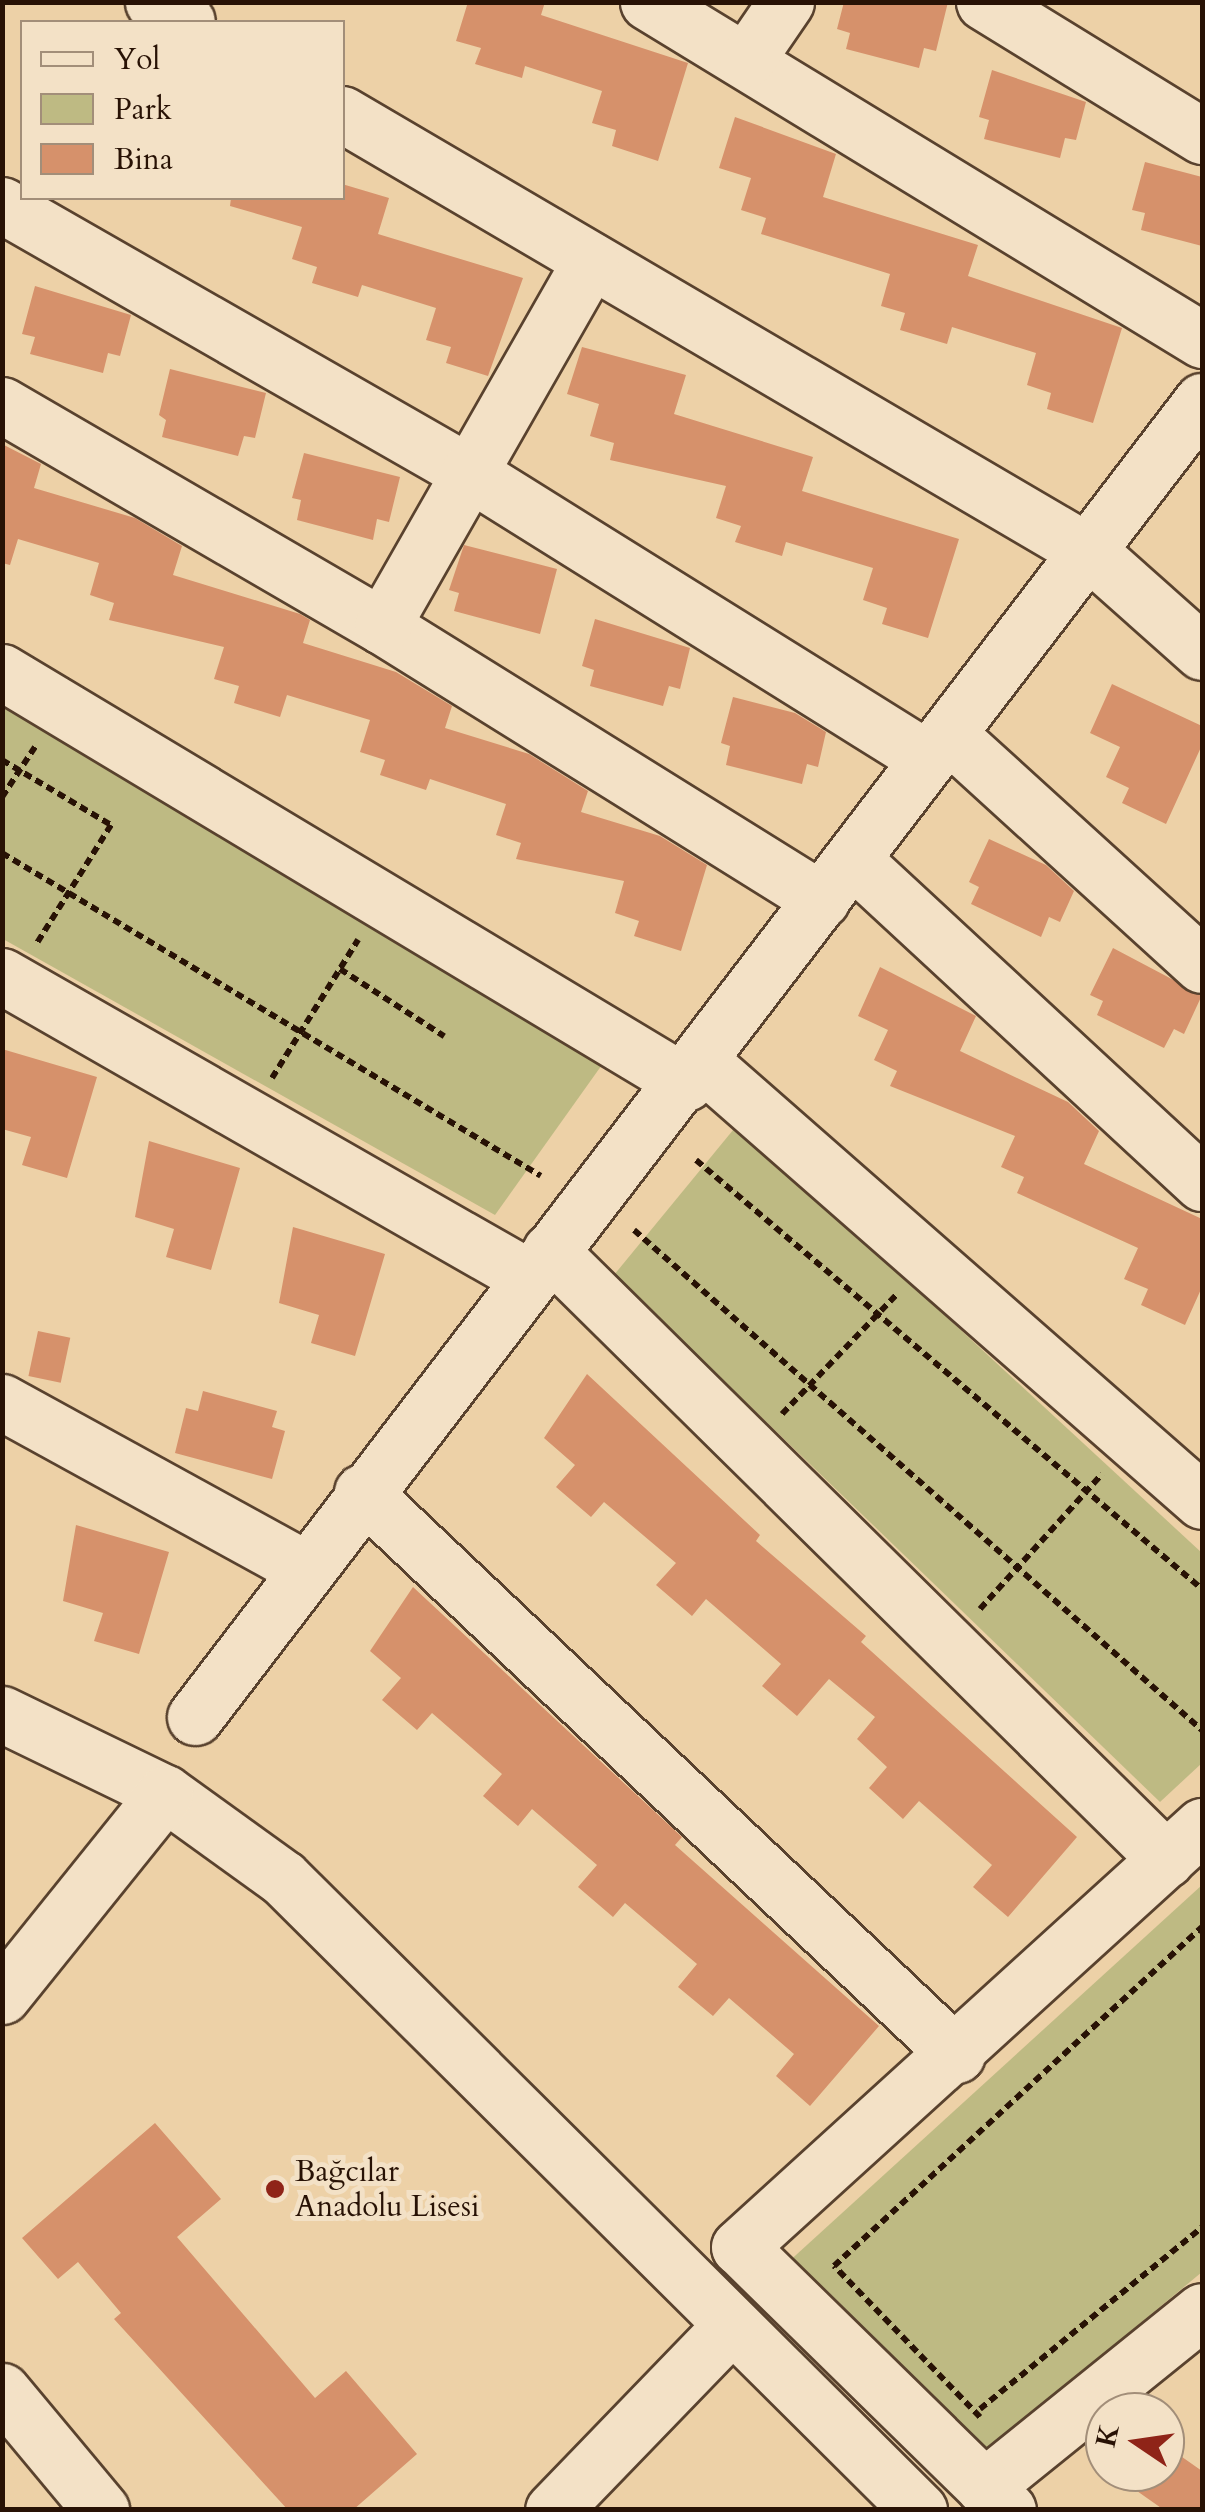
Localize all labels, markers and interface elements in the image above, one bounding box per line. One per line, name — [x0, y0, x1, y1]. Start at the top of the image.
legend — [20, 20, 345, 200]
text: Yol — [114, 39, 160, 80]
text: Park — [114, 89, 172, 130]
text: Bina — [114, 139, 173, 180]
place label: Bağcılar Anadolu Lisesi — [295, 2154, 479, 2224]
marker: Bağcılar Anadolu Lisesi — [264, 2178, 286, 2200]
north arrow — [1085, 2392, 1185, 2492]
text: K — [1087, 2420, 1129, 2451]

